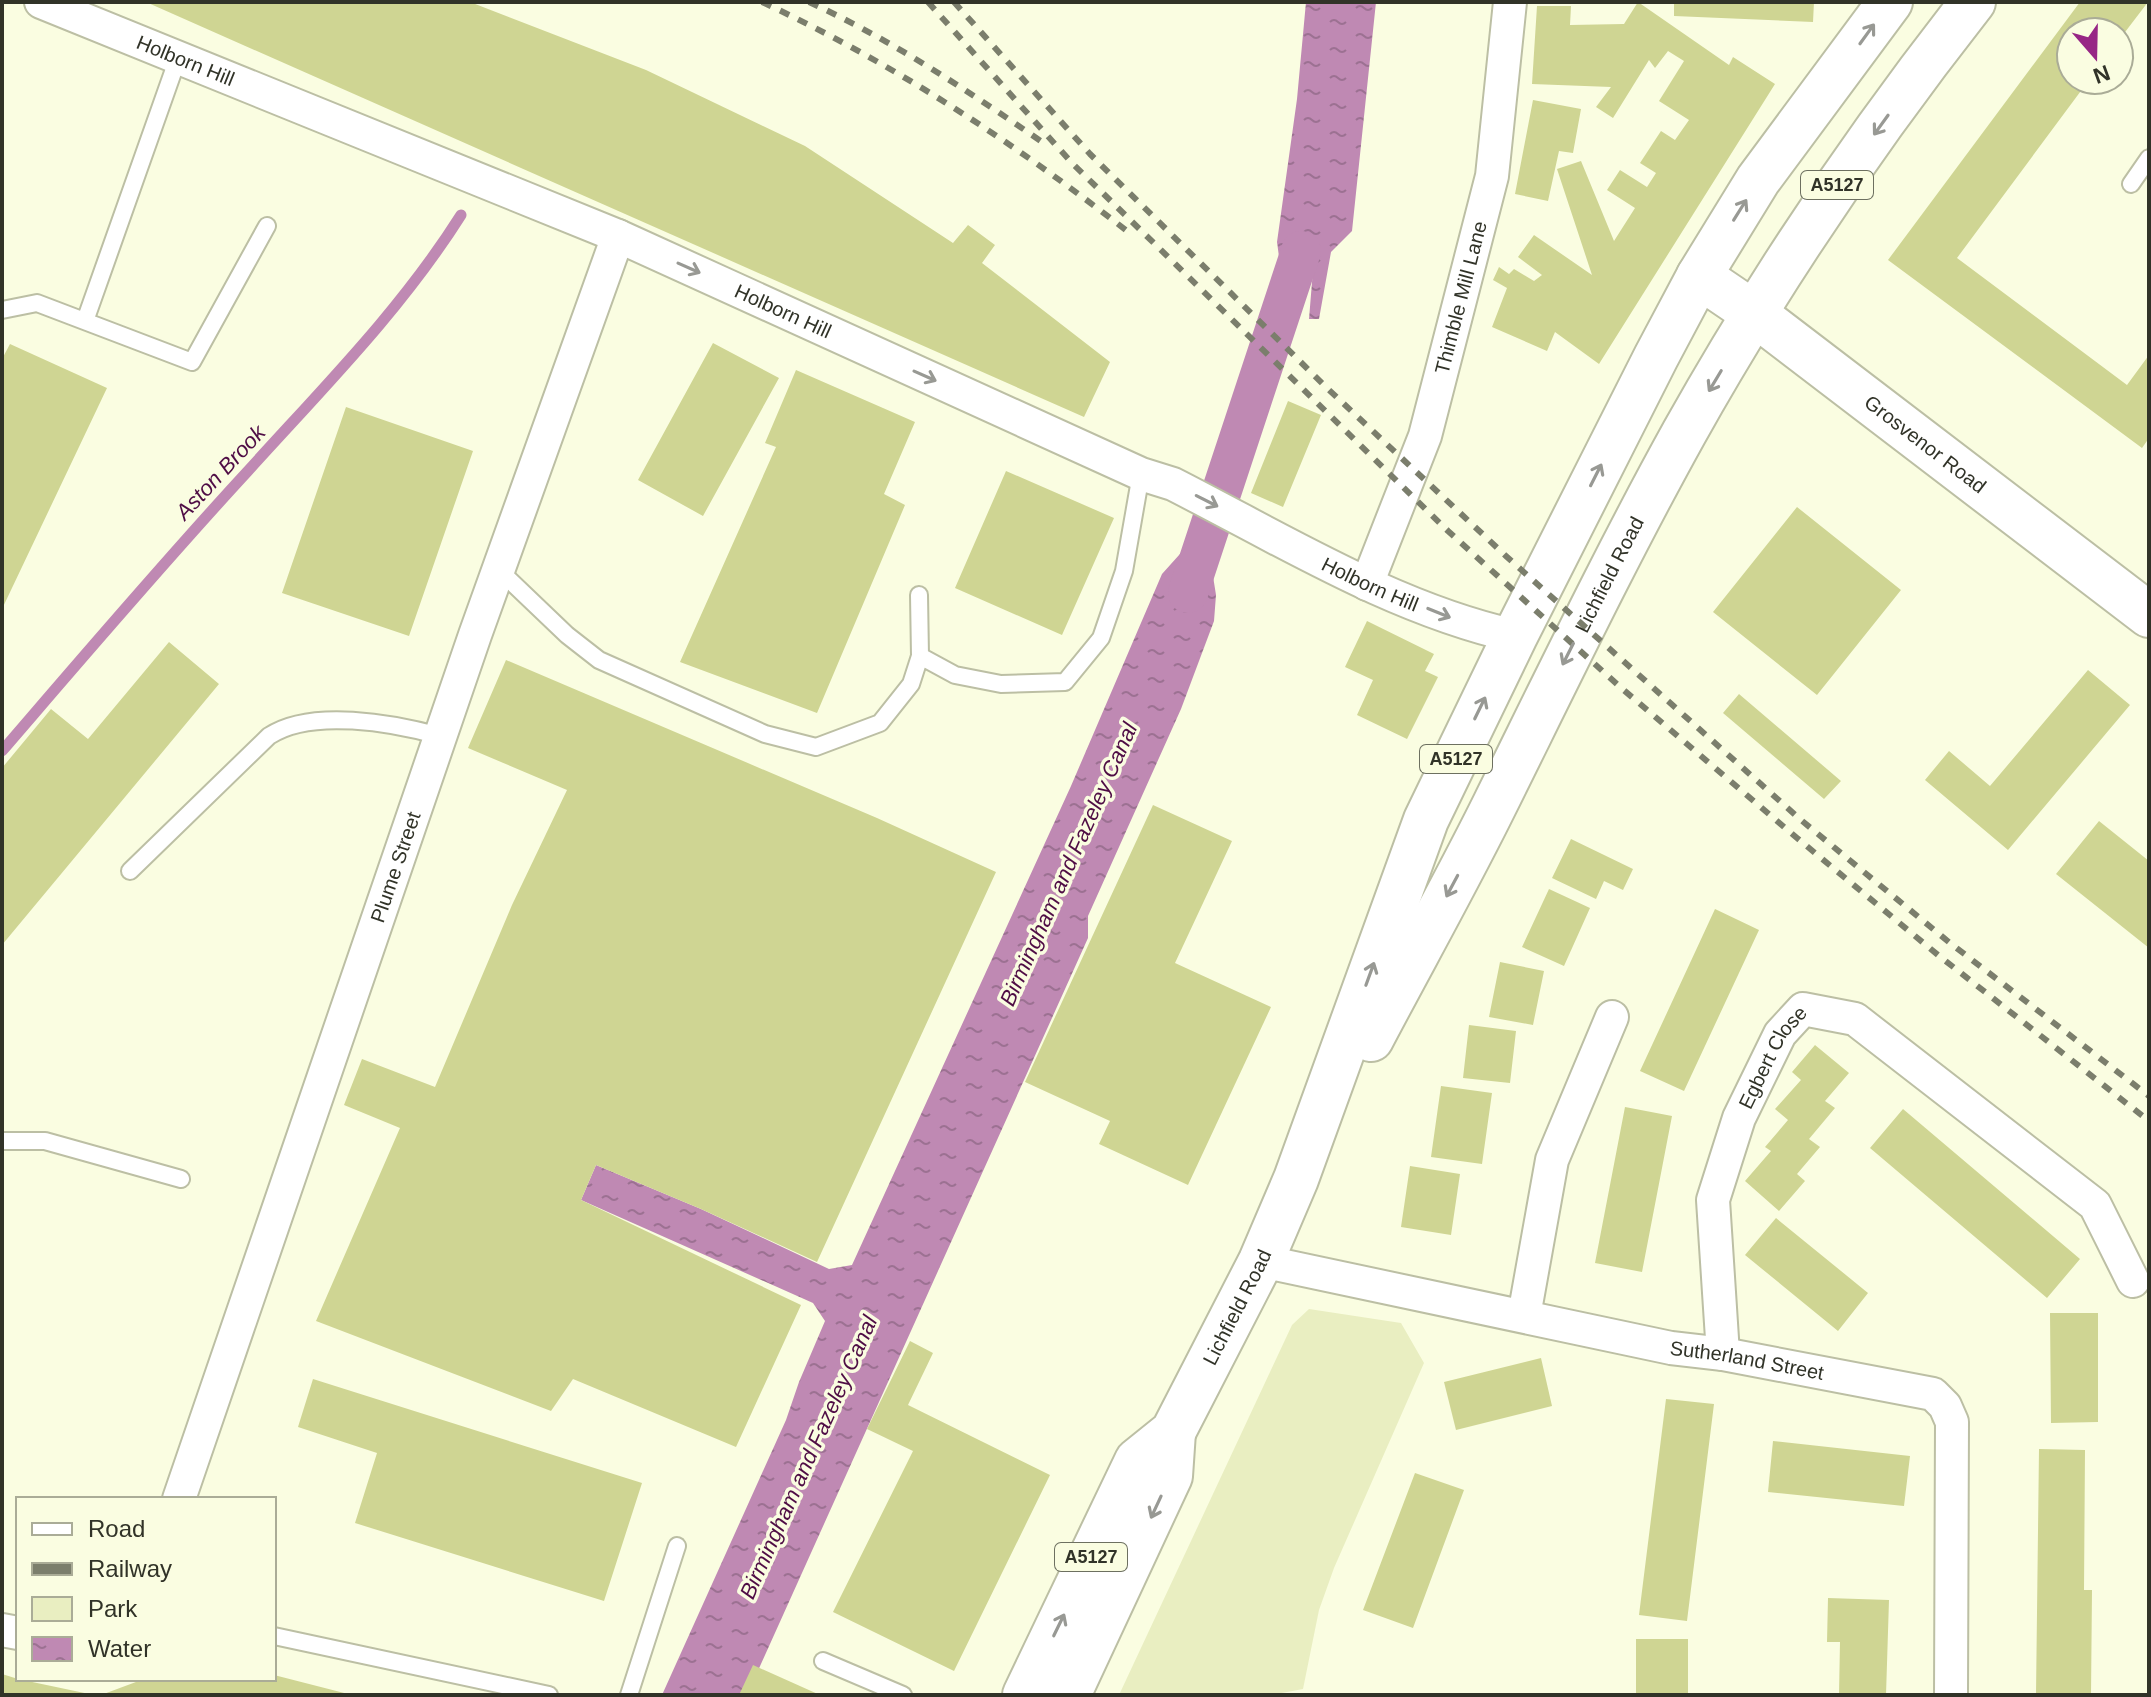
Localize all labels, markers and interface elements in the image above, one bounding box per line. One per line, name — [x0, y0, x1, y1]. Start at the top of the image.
north arrow — [2055, 16, 2135, 96]
one-way arrow — [1858, 24, 1875, 45]
street label: Holborn Hill — [133, 31, 238, 90]
text: N — [2090, 60, 2113, 89]
one-way arrow — [1873, 114, 1890, 135]
road number: A5127 — [1801, 171, 1873, 199]
one-way arrow — [1733, 199, 1749, 222]
street label: Thimble Mill Lane — [1430, 219, 1491, 376]
one-way arrow — [676, 261, 700, 276]
street label: Holborn Hill — [731, 280, 835, 343]
one-way arrow — [913, 369, 937, 384]
one-way arrow — [1707, 369, 1723, 392]
street label: Grosvenor Road — [1860, 391, 1990, 497]
water label: Aston Brook — [169, 419, 271, 526]
one-way arrow — [1589, 464, 1605, 488]
one-way arrow — [1195, 494, 1219, 510]
street label: Lichfield Road — [1571, 513, 1648, 636]
street label: Holborn Hill — [1318, 553, 1421, 616]
one-way arrow — [1426, 607, 1451, 621]
one-way arrow — [1560, 641, 1576, 665]
one-way arrow — [1473, 696, 1488, 720]
water label: Birmingham and Fazeley Canal — [995, 718, 1143, 1009]
road number: A5127 — [1420, 745, 1492, 773]
street label: Plume Street — [366, 808, 425, 925]
one-way arrow — [1443, 874, 1459, 898]
one-way arrow — [1364, 961, 1379, 986]
street label: Egbert Close — [1734, 1002, 1811, 1112]
street label: Lichfield Road — [1198, 1246, 1276, 1369]
water label: Birmingham and Fazeley Canal — [735, 1311, 883, 1602]
street label: Sutherland Street — [1669, 1337, 1826, 1384]
one-way arrow — [1148, 1494, 1163, 1518]
legend — [16, 1497, 276, 1681]
text: Road — [88, 1515, 145, 1542]
road number: A5127 — [1055, 1543, 1127, 1571]
text: Railway — [88, 1555, 172, 1582]
text: Park — [88, 1595, 138, 1622]
one-way arrow — [1052, 1613, 1067, 1637]
text: Water — [88, 1635, 151, 1662]

